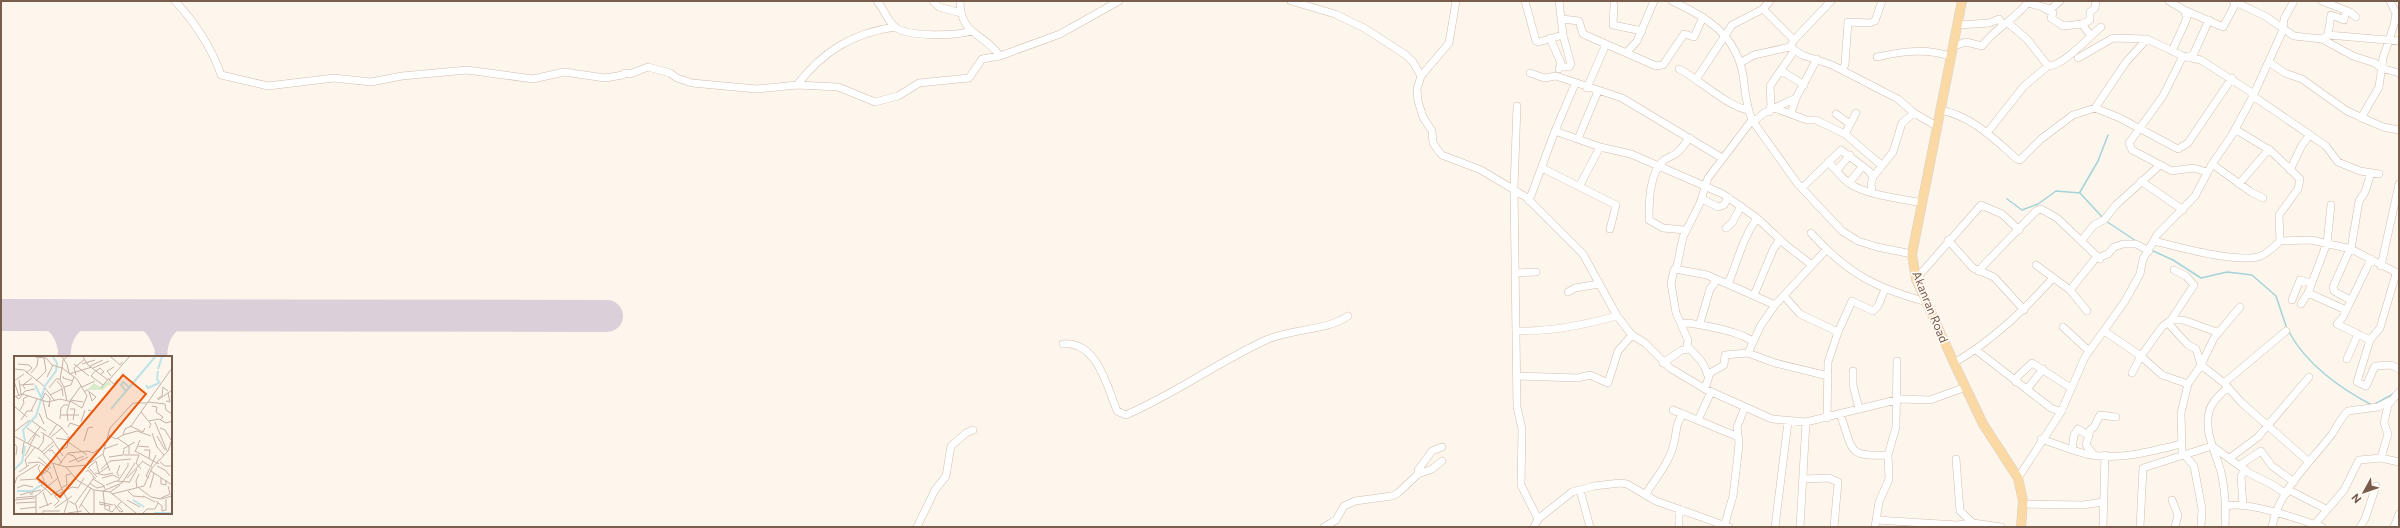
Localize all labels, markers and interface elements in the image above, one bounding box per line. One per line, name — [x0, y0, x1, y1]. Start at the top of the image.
street label: Akanran Road — [1910, 269, 1952, 345]
inset map — [14, 356, 172, 514]
north arrow — [2344, 472, 2384, 512]
text: N — [2348, 491, 2364, 506]

